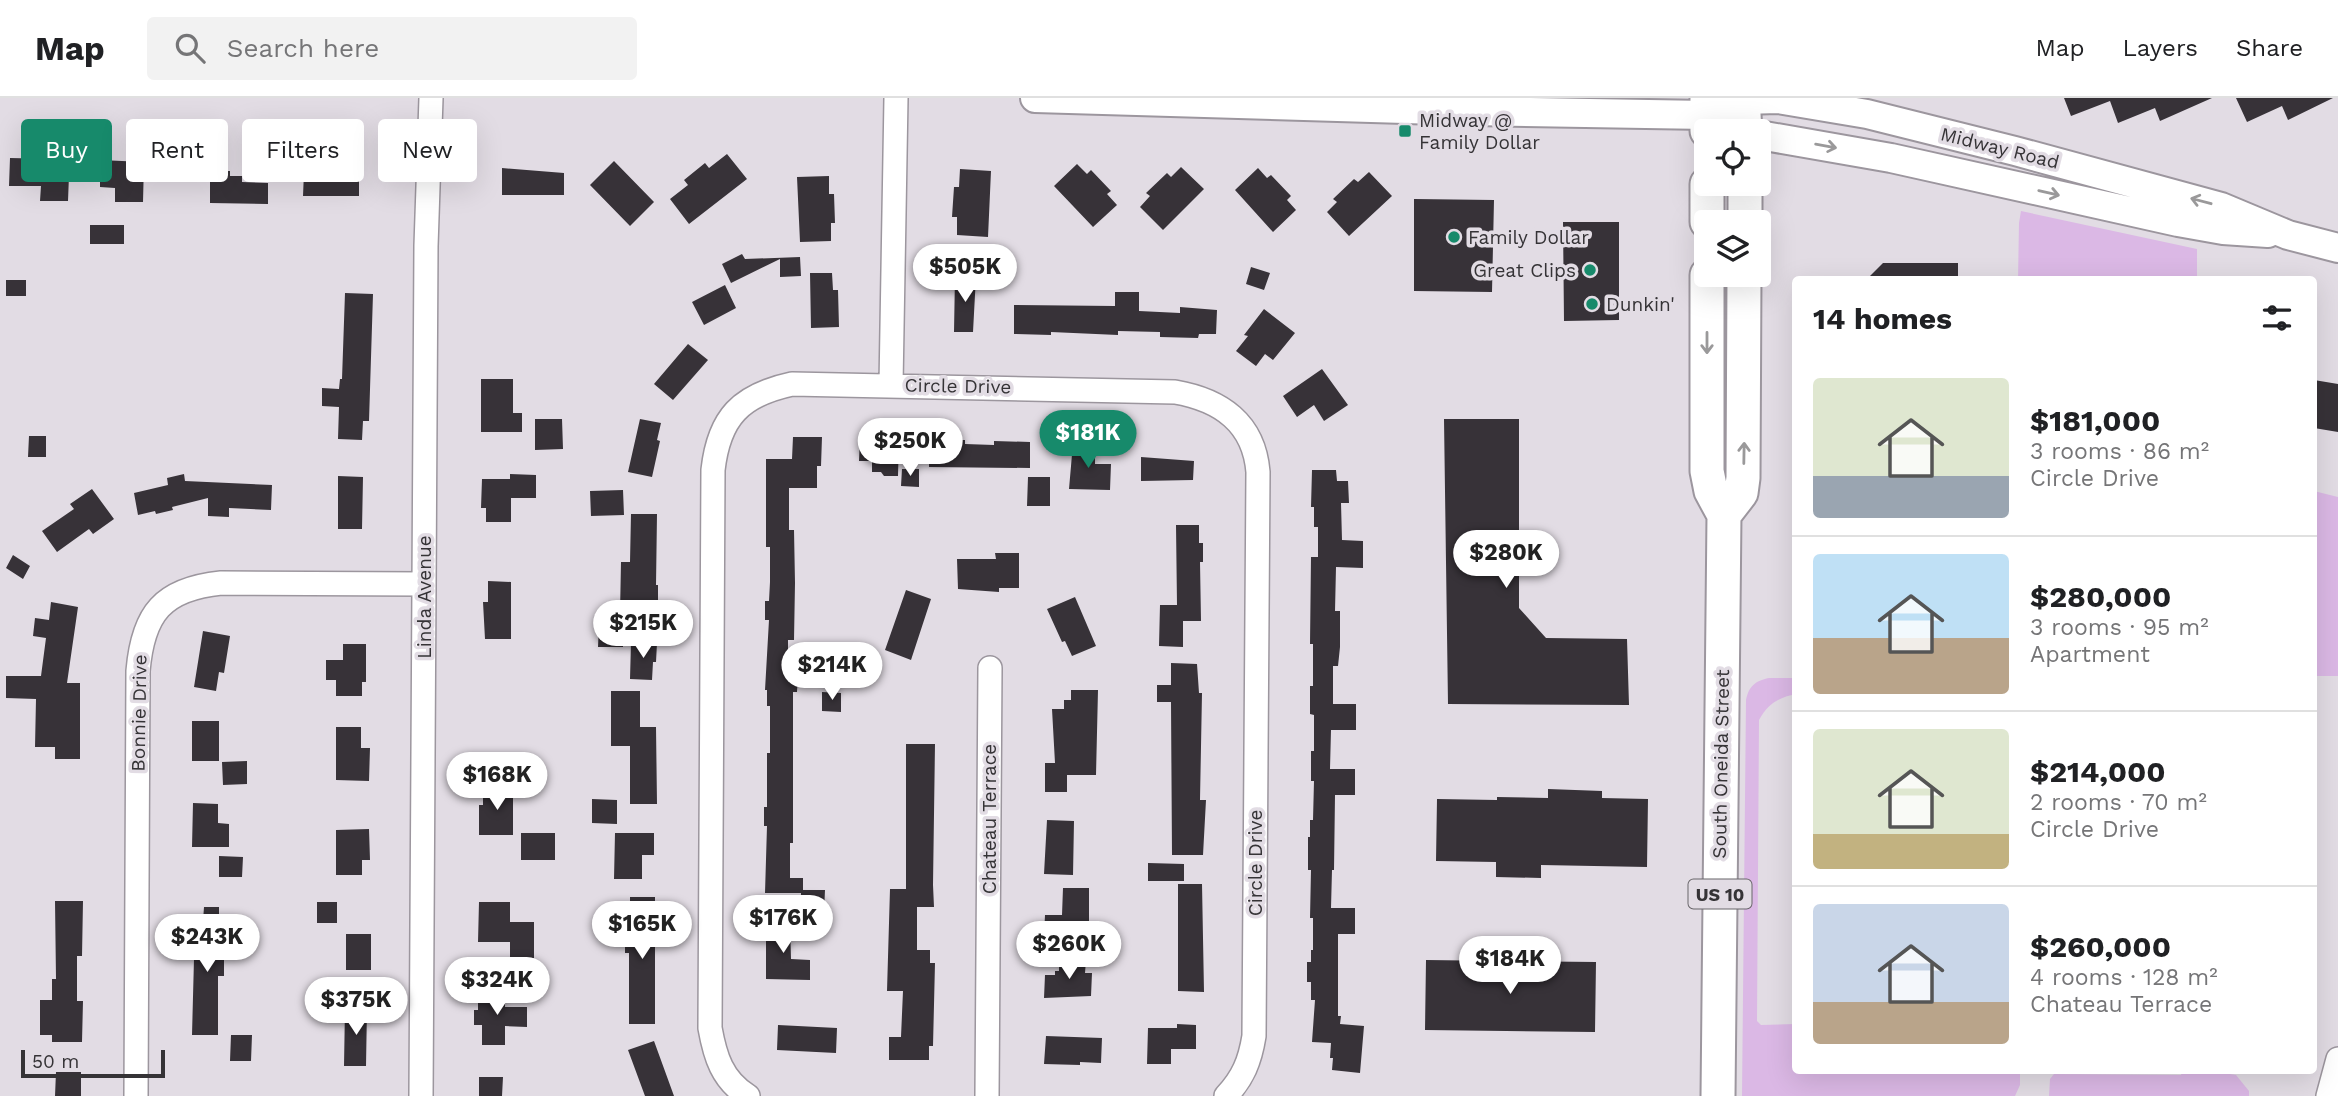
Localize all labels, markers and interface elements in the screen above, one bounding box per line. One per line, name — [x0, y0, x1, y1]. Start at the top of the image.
search box — [147, 17, 637, 80]
text: Map — [35, 29, 105, 68]
icon: search — [171, 29, 209, 67]
text: Search here — [227, 33, 379, 63]
text: Map — [2036, 34, 2084, 62]
text: Layers — [2122, 34, 2198, 62]
text: Share — [2236, 34, 2303, 62]
place label: Midway @ Family Dollar — [1419, 109, 1540, 154]
chip: Buy — [21, 119, 112, 182]
chip: Rent — [126, 119, 228, 182]
chip: Filters — [242, 119, 364, 182]
chip: New — [378, 119, 477, 182]
map controls — [1694, 119, 1771, 287]
button: locate — [1694, 119, 1771, 196]
street label: Midway Road — [1938, 122, 2062, 174]
marker: Midway @ Family Dollar — [1397, 123, 1413, 139]
one-way arrow — [1814, 140, 1837, 153]
one-way arrow — [2037, 187, 2060, 200]
one-way arrow — [2190, 194, 2213, 207]
button: layers — [1694, 210, 1771, 287]
place label: Family Dollar — [1468, 226, 1589, 249]
marker: Family Dollar — [1446, 229, 1462, 245]
pin: $505K — [916, 244, 1014, 304]
text: $505K — [929, 253, 1001, 280]
place label: Great Clips — [1473, 259, 1576, 282]
marker: Great Clips — [1582, 262, 1598, 278]
place label: Dunkin' — [1606, 293, 1675, 316]
marker: Dunkin' — [1584, 296, 1600, 312]
icon: filters — [2258, 299, 2296, 337]
text: 14 homes — [1813, 301, 1952, 336]
one-way arrow — [1700, 331, 1714, 354]
street label: Circle Drive — [904, 374, 1012, 398]
text: $181,000 — [2030, 403, 2160, 438]
icon: home — [1869, 406, 1953, 490]
pin: $181K — [1039, 410, 1137, 470]
pin: $250K — [861, 418, 959, 478]
text: $181K — [1056, 419, 1120, 446]
text: $250K — [874, 427, 946, 454]
text: 3 rooms · 86 m² — [2030, 438, 2209, 465]
one-way arrow — [1737, 442, 1751, 465]
text: Circle Drive — [2030, 465, 2159, 492]
pin: $280K — [1457, 531, 1555, 590]
street label: Linda Avenue — [413, 535, 436, 659]
text: $280K — [1469, 539, 1543, 566]
text: $280,000 — [2030, 579, 2171, 614]
icon: home — [1869, 582, 1953, 666]
pin: $215K — [594, 601, 692, 660]
text: $215K — [609, 609, 677, 636]
text: 3 rooms · 95 m² — [2030, 614, 2209, 641]
text: Apartment — [2030, 641, 2150, 668]
pin: $214K — [783, 642, 881, 702]
text: $214K — [797, 651, 867, 678]
street label: Bonnie Drive — [126, 654, 152, 772]
street label: South Oneida Street — [1708, 669, 1734, 859]
street label: Chateau Terrace — [978, 744, 1001, 894]
pin: $168K — [448, 752, 546, 812]
text: $214,000 — [2030, 754, 2166, 789]
icon: home — [1869, 757, 1953, 841]
text: $168K — [462, 761, 532, 788]
text: 2 rooms · 70 m² — [2030, 789, 2207, 816]
street label: Circle Drive — [1244, 810, 1267, 916]
text: Circle Drive — [2030, 816, 2159, 843]
road number: US 10 — [1688, 880, 1752, 908]
pin: $176K — [734, 896, 832, 955]
pin: $165K — [593, 902, 691, 961]
text: $176K — [749, 904, 817, 931]
text: $165K — [608, 910, 676, 937]
pin: $243K — [158, 914, 256, 974]
pin: $260K — [1020, 922, 1118, 981]
text: $243K — [171, 923, 243, 950]
text: $260,000 — [2030, 929, 2171, 964]
text: $260K — [1032, 930, 1106, 957]
icon: home — [1869, 932, 1953, 1016]
pin: $184K — [1461, 936, 1559, 996]
text: $184K — [1475, 945, 1545, 972]
pin: $324K — [448, 958, 546, 1017]
text: 4 rooms · 128 m² — [2030, 964, 2218, 991]
text: $324K — [461, 966, 533, 993]
pin: $375K — [307, 978, 405, 1037]
text: $375K — [321, 986, 391, 1013]
text: Chateau Terrace — [2030, 991, 2212, 1018]
scale bar — [21, 1047, 164, 1079]
text: 50 m — [32, 1050, 79, 1073]

